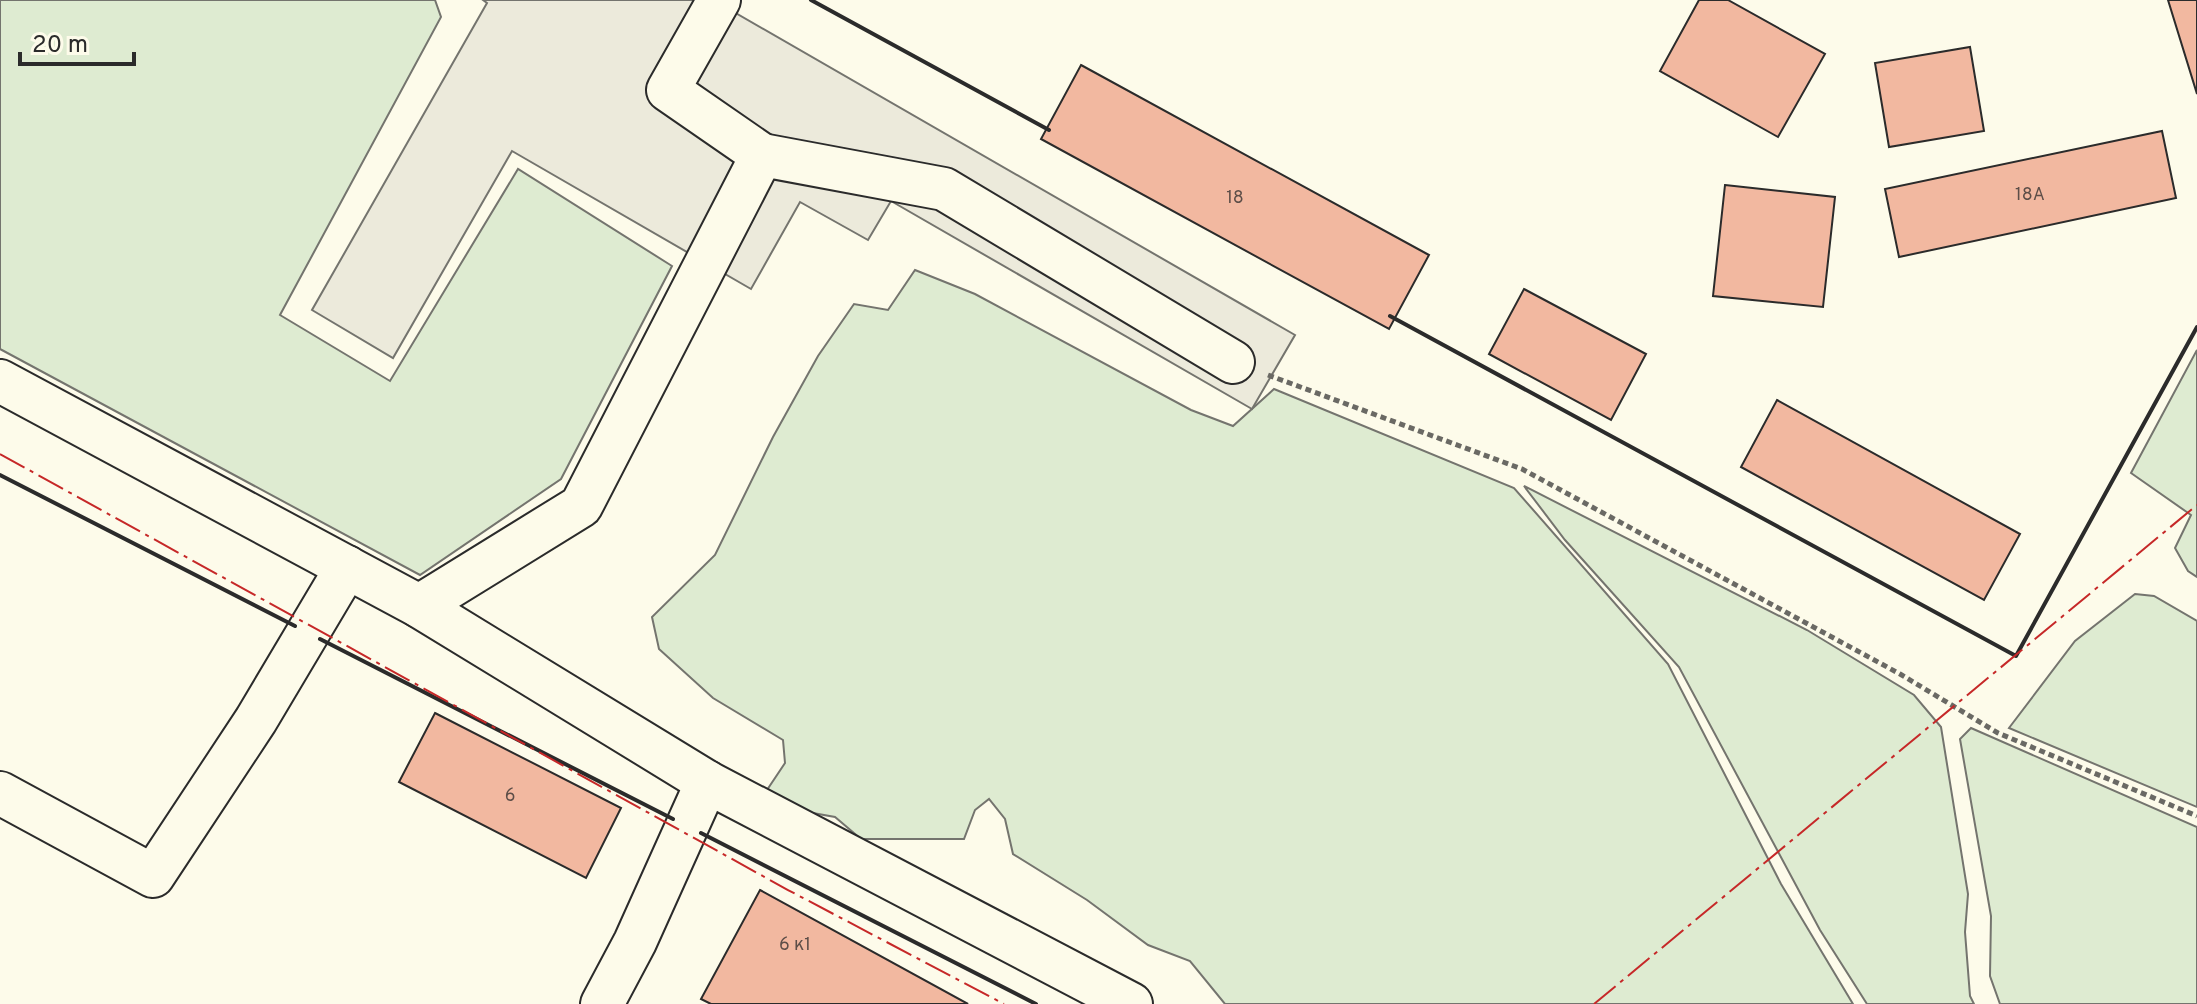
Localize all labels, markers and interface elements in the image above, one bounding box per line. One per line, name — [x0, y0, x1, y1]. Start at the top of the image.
scale bar — [20, 16, 134, 66]
text: 20 m — [32, 31, 88, 61]
house number: 18А — [2015, 184, 2045, 207]
house number: 18 — [1226, 187, 1244, 210]
house number: 6 — [505, 785, 515, 808]
house number: 6 к1 — [779, 934, 811, 957]

